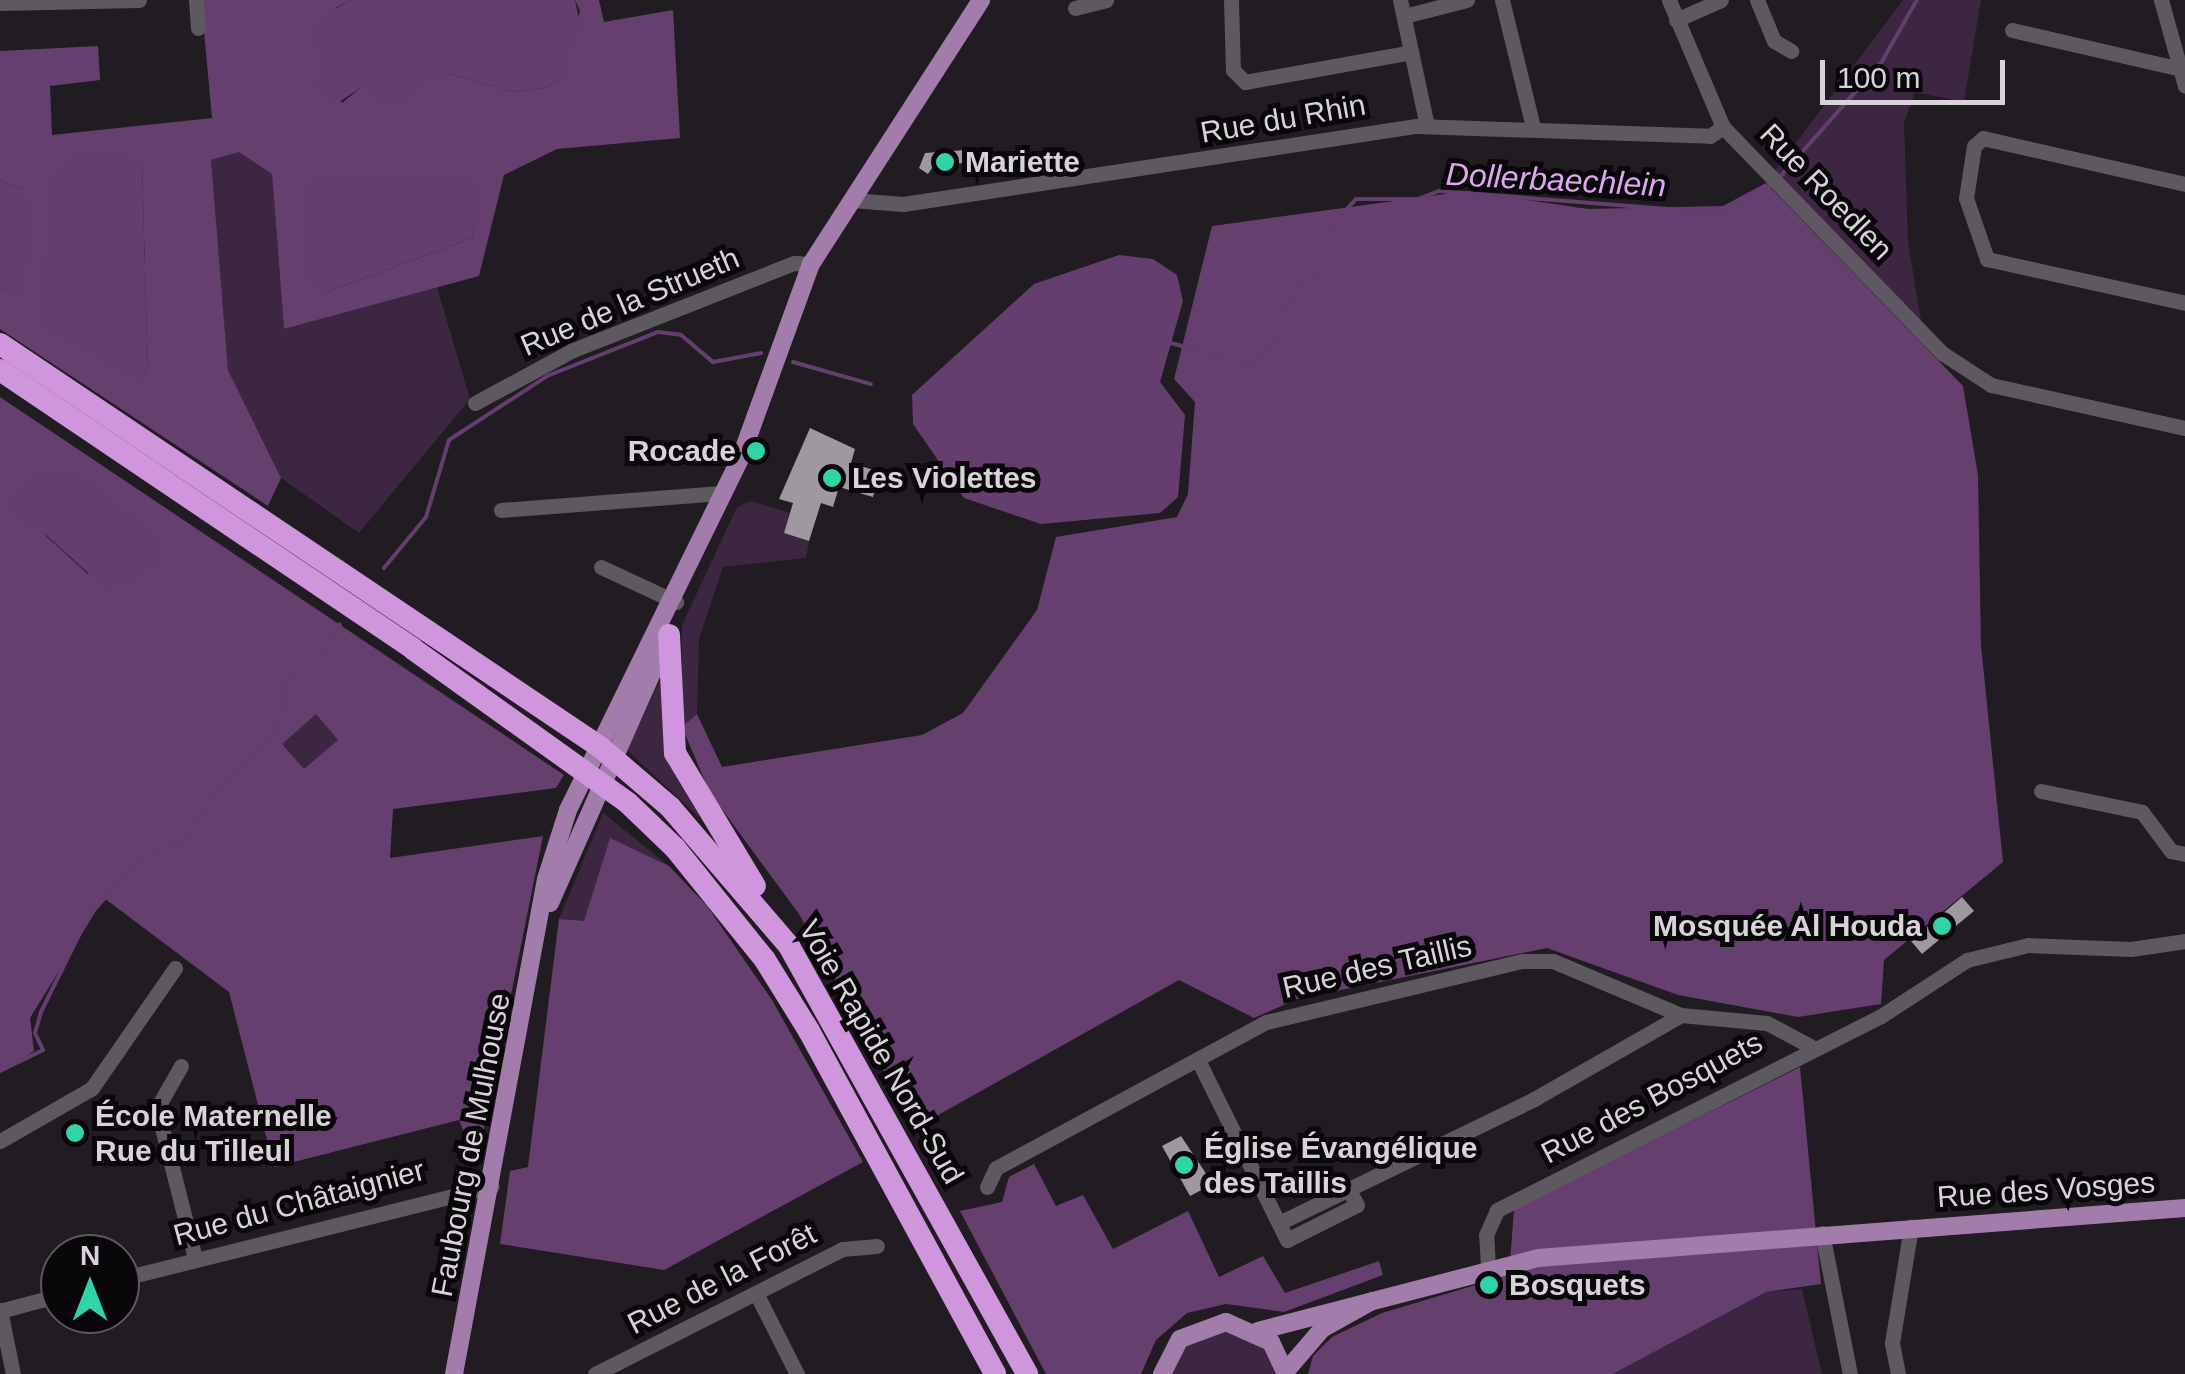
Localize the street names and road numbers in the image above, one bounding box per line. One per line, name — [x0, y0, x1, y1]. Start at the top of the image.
street label: Rue du Rhin — [1198, 87, 1368, 151]
street label: Rue Roedlen — [1752, 117, 1900, 267]
street label: Rue de la Strueth — [516, 240, 744, 364]
street label: Voie Rapide Nord-Sud — [791, 914, 971, 1190]
street label: Rue des Taillis — [1279, 928, 1475, 1006]
street label: Faubourg de Mulhouse — [424, 990, 518, 1300]
street label: Rue des Bosquets — [1535, 1025, 1769, 1171]
street label: Rue du Châtaignier — [169, 1152, 429, 1254]
street label: Rue des Vosges — [1936, 1164, 2156, 1216]
street label: Rue de la Forêt — [622, 1216, 822, 1342]

